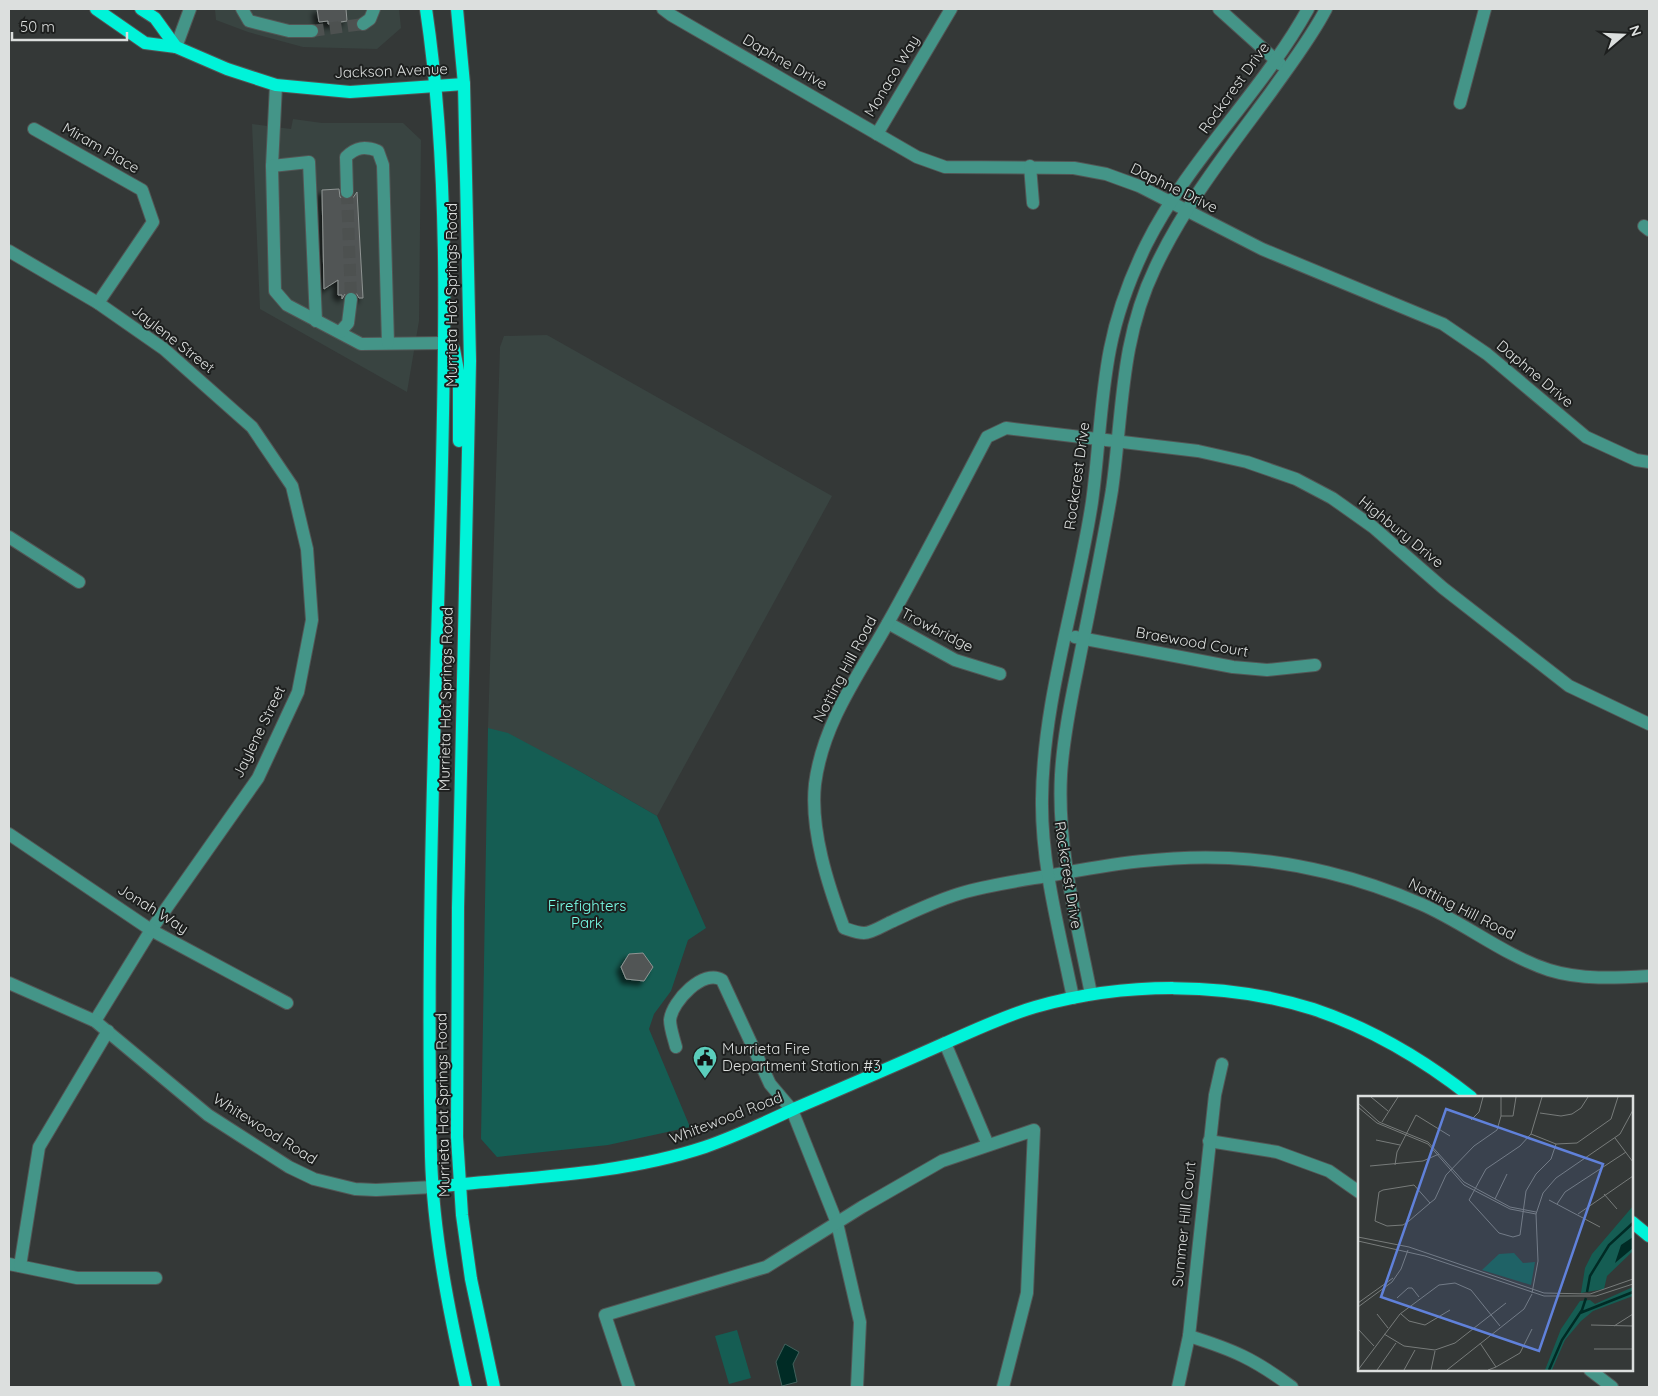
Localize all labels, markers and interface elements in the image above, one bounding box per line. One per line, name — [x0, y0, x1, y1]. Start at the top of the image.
scale bar — [12, 10, 128, 42]
north arrow — [1598, 10, 1648, 60]
text: 50 m — [20, 17, 55, 36]
text: N — [1625, 23, 1645, 39]
street label: Daphne Drive — [739, 30, 831, 94]
street label: Monaco Way — [860, 31, 923, 120]
street label: Rockcrest Drive — [1194, 38, 1273, 137]
street label: Jackson Avenue — [334, 59, 448, 82]
street label: Miram Place — [59, 118, 143, 177]
street label: Daphne Drive — [1127, 158, 1221, 217]
street label: Murrieta Hot Springs Road — [442, 203, 461, 387]
street label: Jaylene Street — [128, 300, 219, 377]
street label: Daphne Drive — [1493, 336, 1578, 411]
street label: Rockcrest Drive — [1060, 421, 1093, 531]
street label: Highbury Drive — [1355, 491, 1448, 572]
street label: Trowbridge — [898, 603, 977, 656]
street label: Murrieta Hot Springs Road — [434, 607, 457, 791]
street label: Notting Hill Road — [809, 612, 881, 725]
street label: Braewood Court — [1134, 622, 1250, 661]
street label: Jaylene Street — [228, 683, 289, 781]
street label: Rockcrest Drive — [1051, 820, 1086, 930]
street label: Notting Hill Road — [1405, 873, 1519, 944]
street label: Jonah Way — [114, 879, 192, 938]
park label: Firefighters Park — [548, 896, 626, 932]
street label: Murrieta Hot Springs Road — [431, 1013, 454, 1197]
place label: Murrieta Fire Department Station #3 — [722, 1039, 881, 1075]
public building icon: Murrieta Fire Department Station #3 — [692, 1045, 718, 1079]
street label: Whitewood Road — [667, 1087, 785, 1148]
street label: Whitewood Road — [210, 1089, 321, 1168]
inset map — [1358, 1096, 1633, 1371]
street label: Summer Hill Court — [1167, 1160, 1200, 1288]

